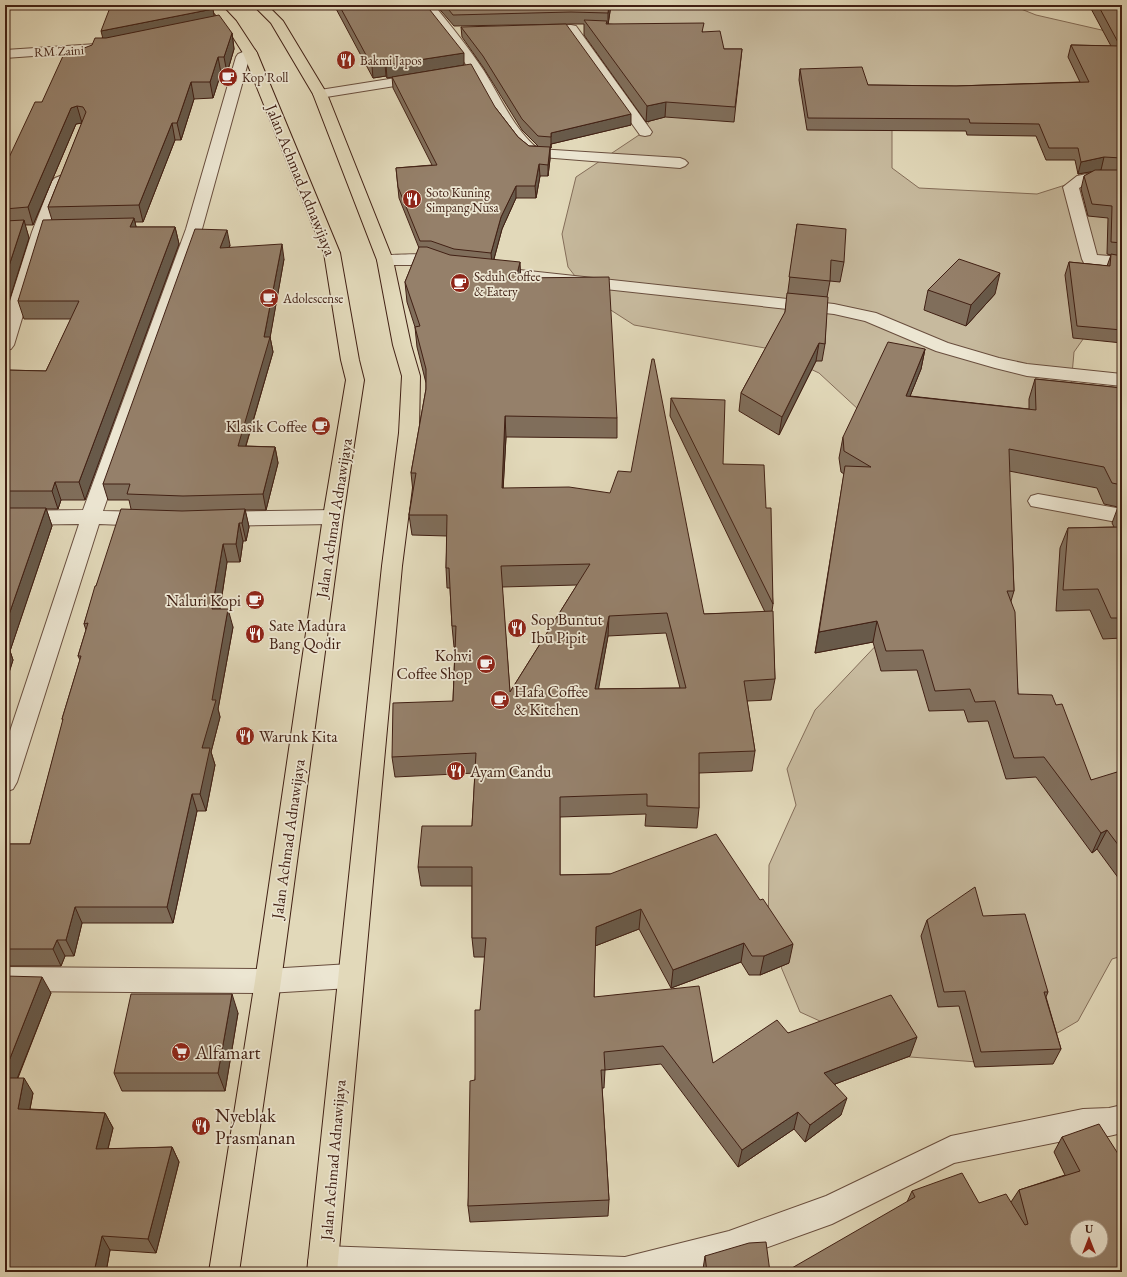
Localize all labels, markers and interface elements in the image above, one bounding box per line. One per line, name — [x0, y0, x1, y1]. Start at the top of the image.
street label: RM Zaini — [34, 41, 84, 61]
restaurant icon: Bakmi Japos — [335, 49, 357, 71]
place label: Bakmi Japos — [360, 52, 422, 69]
cafe icon: Kop'Roll — [217, 66, 239, 88]
place label: Kop'Roll — [242, 69, 288, 86]
street label: Jalan Achmad Adnawijaya — [260, 99, 341, 259]
place label: Soto Kuning Simpang Nusa — [426, 184, 499, 216]
restaurant icon: Soto Kuning Simpang Nusa — [401, 188, 423, 210]
place label: Seduh Coffee & Eatery — [474, 268, 541, 300]
cafe icon: Seduh Coffee & Eatery — [449, 272, 471, 294]
cafe icon: Adolescense — [258, 287, 280, 309]
place label: Adolescense — [282, 290, 343, 307]
cafe icon: Klasik Coffee — [310, 415, 332, 437]
place label: Klasik Coffee — [226, 416, 307, 437]
street label: Jalan Achmad Adnawijaya — [311, 436, 357, 601]
cafe icon: Naluri Kopi — [244, 589, 266, 611]
place label: Naluri Kopi — [166, 590, 241, 611]
place label: Sop Buntut Ibu Pipit — [531, 609, 603, 648]
place label: Sate Madura Bang Qodir — [269, 615, 347, 654]
restaurant icon: Sop Buntut Ibu Pipit — [506, 617, 528, 639]
restaurant icon: Sate Madura Bang Qodir — [244, 623, 266, 645]
place label: Kohvi Coffee Shop — [396, 645, 472, 684]
cafe icon: Kohvi Coffee Shop — [475, 653, 497, 675]
place label: Hafa Coffee & Kitchen — [514, 681, 588, 720]
cafe icon: Hafa Coffee & Kitchen — [489, 689, 511, 711]
restaurant icon: Warunk Kita — [234, 725, 256, 747]
place label: Warunk Kita — [259, 726, 338, 747]
street label: Jalan Achmad Adnawijaya — [266, 757, 310, 922]
restaurant icon: Ayam Candu — [445, 760, 467, 782]
place label: Ayam Candu — [469, 761, 552, 782]
place label: Alfamart — [194, 1040, 261, 1065]
supermarket icon: Alfamart — [170, 1041, 192, 1063]
street label: Jalan Achmad Adnawijaya — [315, 1078, 351, 1243]
place label: Nyeblak Prasmanan — [215, 1103, 296, 1150]
restaurant icon: Nyeblak Prasmanan — [190, 1115, 212, 1137]
north arrow — [1069, 1219, 1109, 1259]
text: U — [1085, 1222, 1094, 1236]

